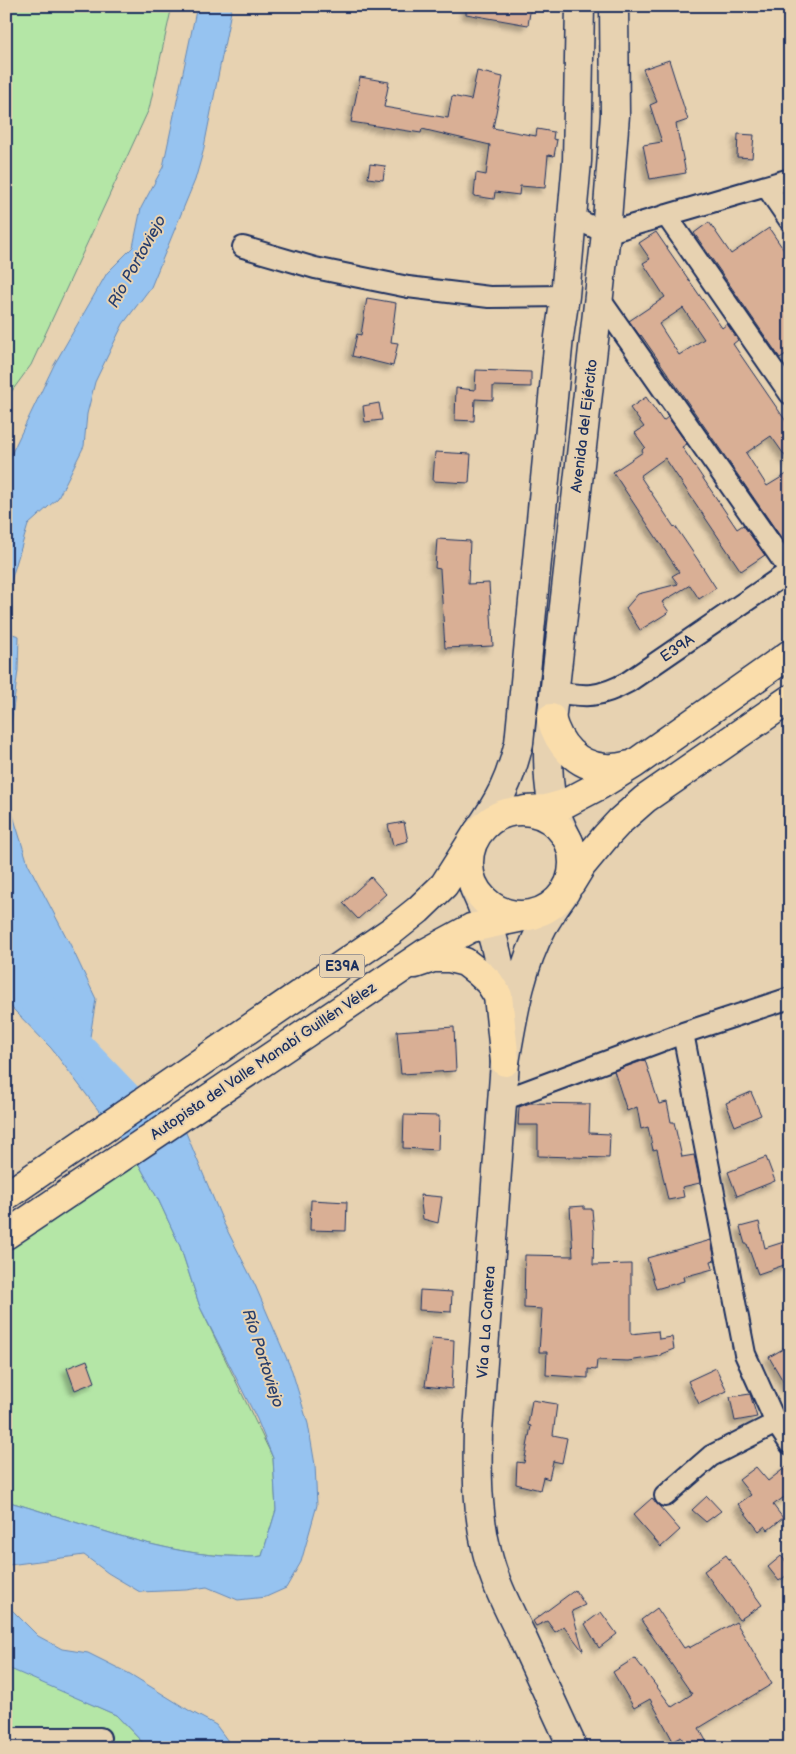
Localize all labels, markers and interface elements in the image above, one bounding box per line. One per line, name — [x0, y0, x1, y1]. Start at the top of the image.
water label: Río Portoviejo — [104, 212, 170, 311]
street label: Avenida del Ejército — [567, 358, 602, 494]
street label: E39A — [657, 630, 699, 667]
road number: E39A — [320, 954, 364, 978]
street label: Autopista del Valle Manabí Guillén Vélez — [147, 978, 381, 1144]
street label: Vía a La Cantera — [473, 1265, 500, 1379]
water label: Río Portoviejo — [238, 1307, 287, 1410]

